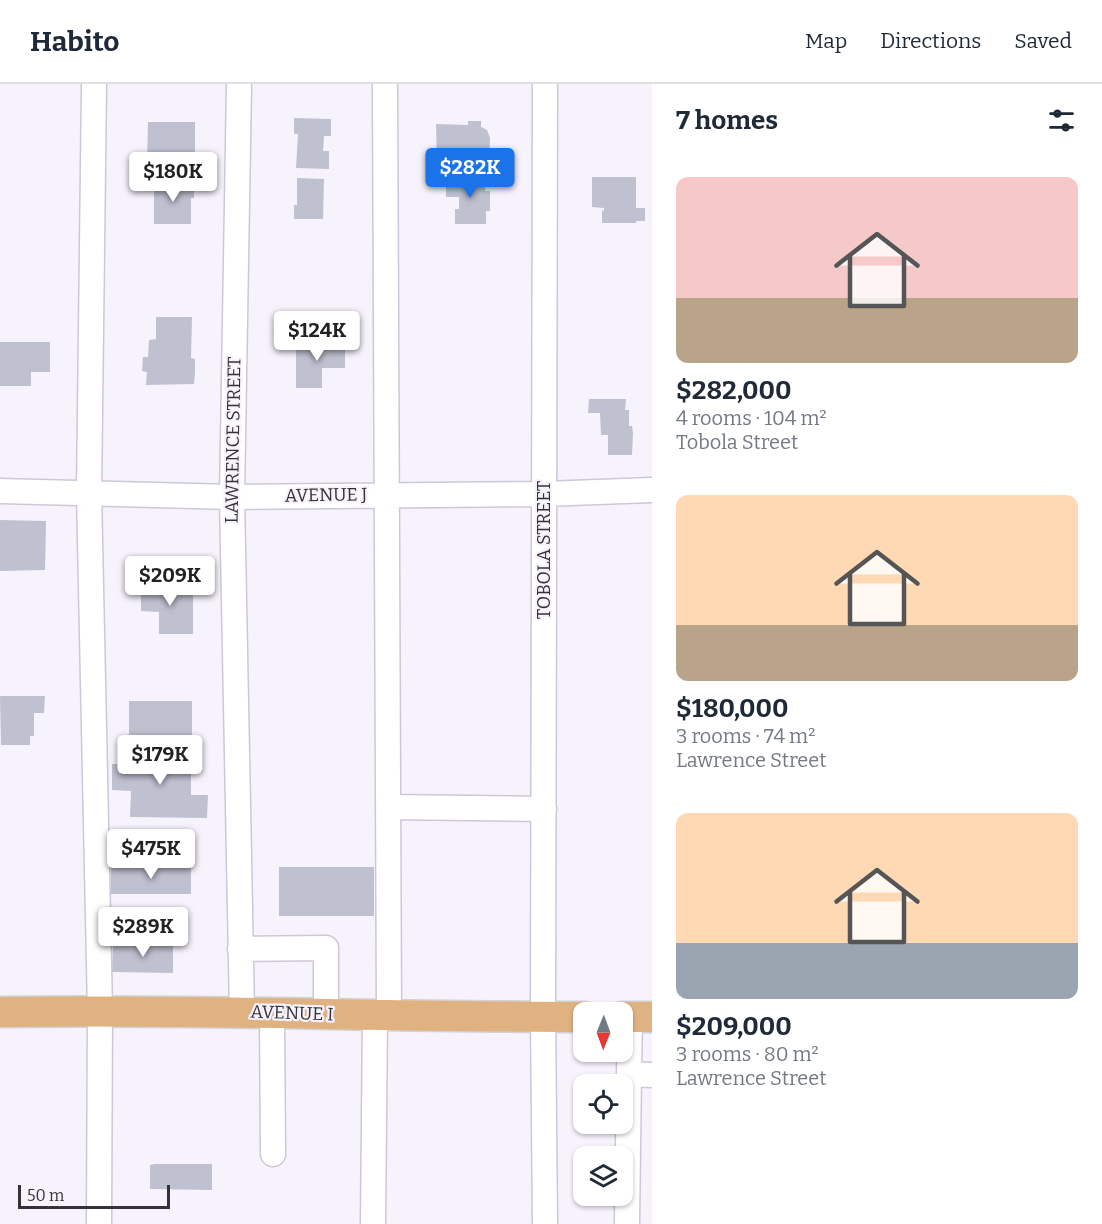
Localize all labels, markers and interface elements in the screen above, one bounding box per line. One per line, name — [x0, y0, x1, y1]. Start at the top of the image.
text: Habito — [30, 25, 120, 58]
text: Map — [805, 28, 847, 54]
text: Directions — [880, 28, 981, 54]
text: Saved — [1014, 28, 1072, 54]
icon: filters — [1045, 104, 1078, 137]
text: 7 homes — [676, 105, 778, 136]
pin: $282K — [428, 148, 512, 199]
pin: $180K — [131, 152, 215, 203]
text: $282K — [439, 155, 501, 179]
text: $180K — [143, 159, 203, 183]
icon: home — [823, 216, 931, 324]
pin: $124K — [275, 311, 359, 362]
text: $124K — [288, 318, 346, 342]
street label: LAWRENCE STREET — [221, 356, 245, 524]
text: $282,000 — [676, 375, 791, 406]
text: 4 rooms · 104 m² — [676, 406, 827, 430]
text: Tobola Street — [676, 430, 798, 454]
street label: TOBOLA STREET — [533, 480, 555, 619]
street label: AVENUE J — [285, 483, 367, 507]
icon: home — [823, 534, 931, 642]
pin: $209K — [128, 556, 212, 607]
text: $209K — [139, 563, 201, 587]
text: $180,000 — [676, 693, 789, 724]
text: 3 rooms · 74 m² — [676, 724, 815, 748]
pin: $179K — [118, 735, 202, 786]
text: $179K — [131, 742, 189, 766]
text: Lawrence Street — [676, 748, 826, 772]
pin: $475K — [109, 829, 193, 880]
text: $475K — [121, 836, 181, 860]
icon: home — [823, 852, 931, 960]
pin: $289K — [101, 907, 185, 958]
text: $289K — [112, 914, 174, 938]
street label: AVENUE I — [250, 1001, 334, 1025]
north arrow — [573, 1002, 633, 1062]
map controls — [573, 1002, 633, 1206]
text: $209,000 — [676, 1011, 792, 1042]
text: 3 rooms · 80 m² — [676, 1042, 819, 1066]
text: Lawrence Street — [676, 1066, 826, 1090]
button: locate — [573, 1074, 633, 1134]
button: layers — [573, 1146, 633, 1206]
scale bar — [18, 1182, 170, 1210]
text: 50 m — [27, 1186, 64, 1205]

